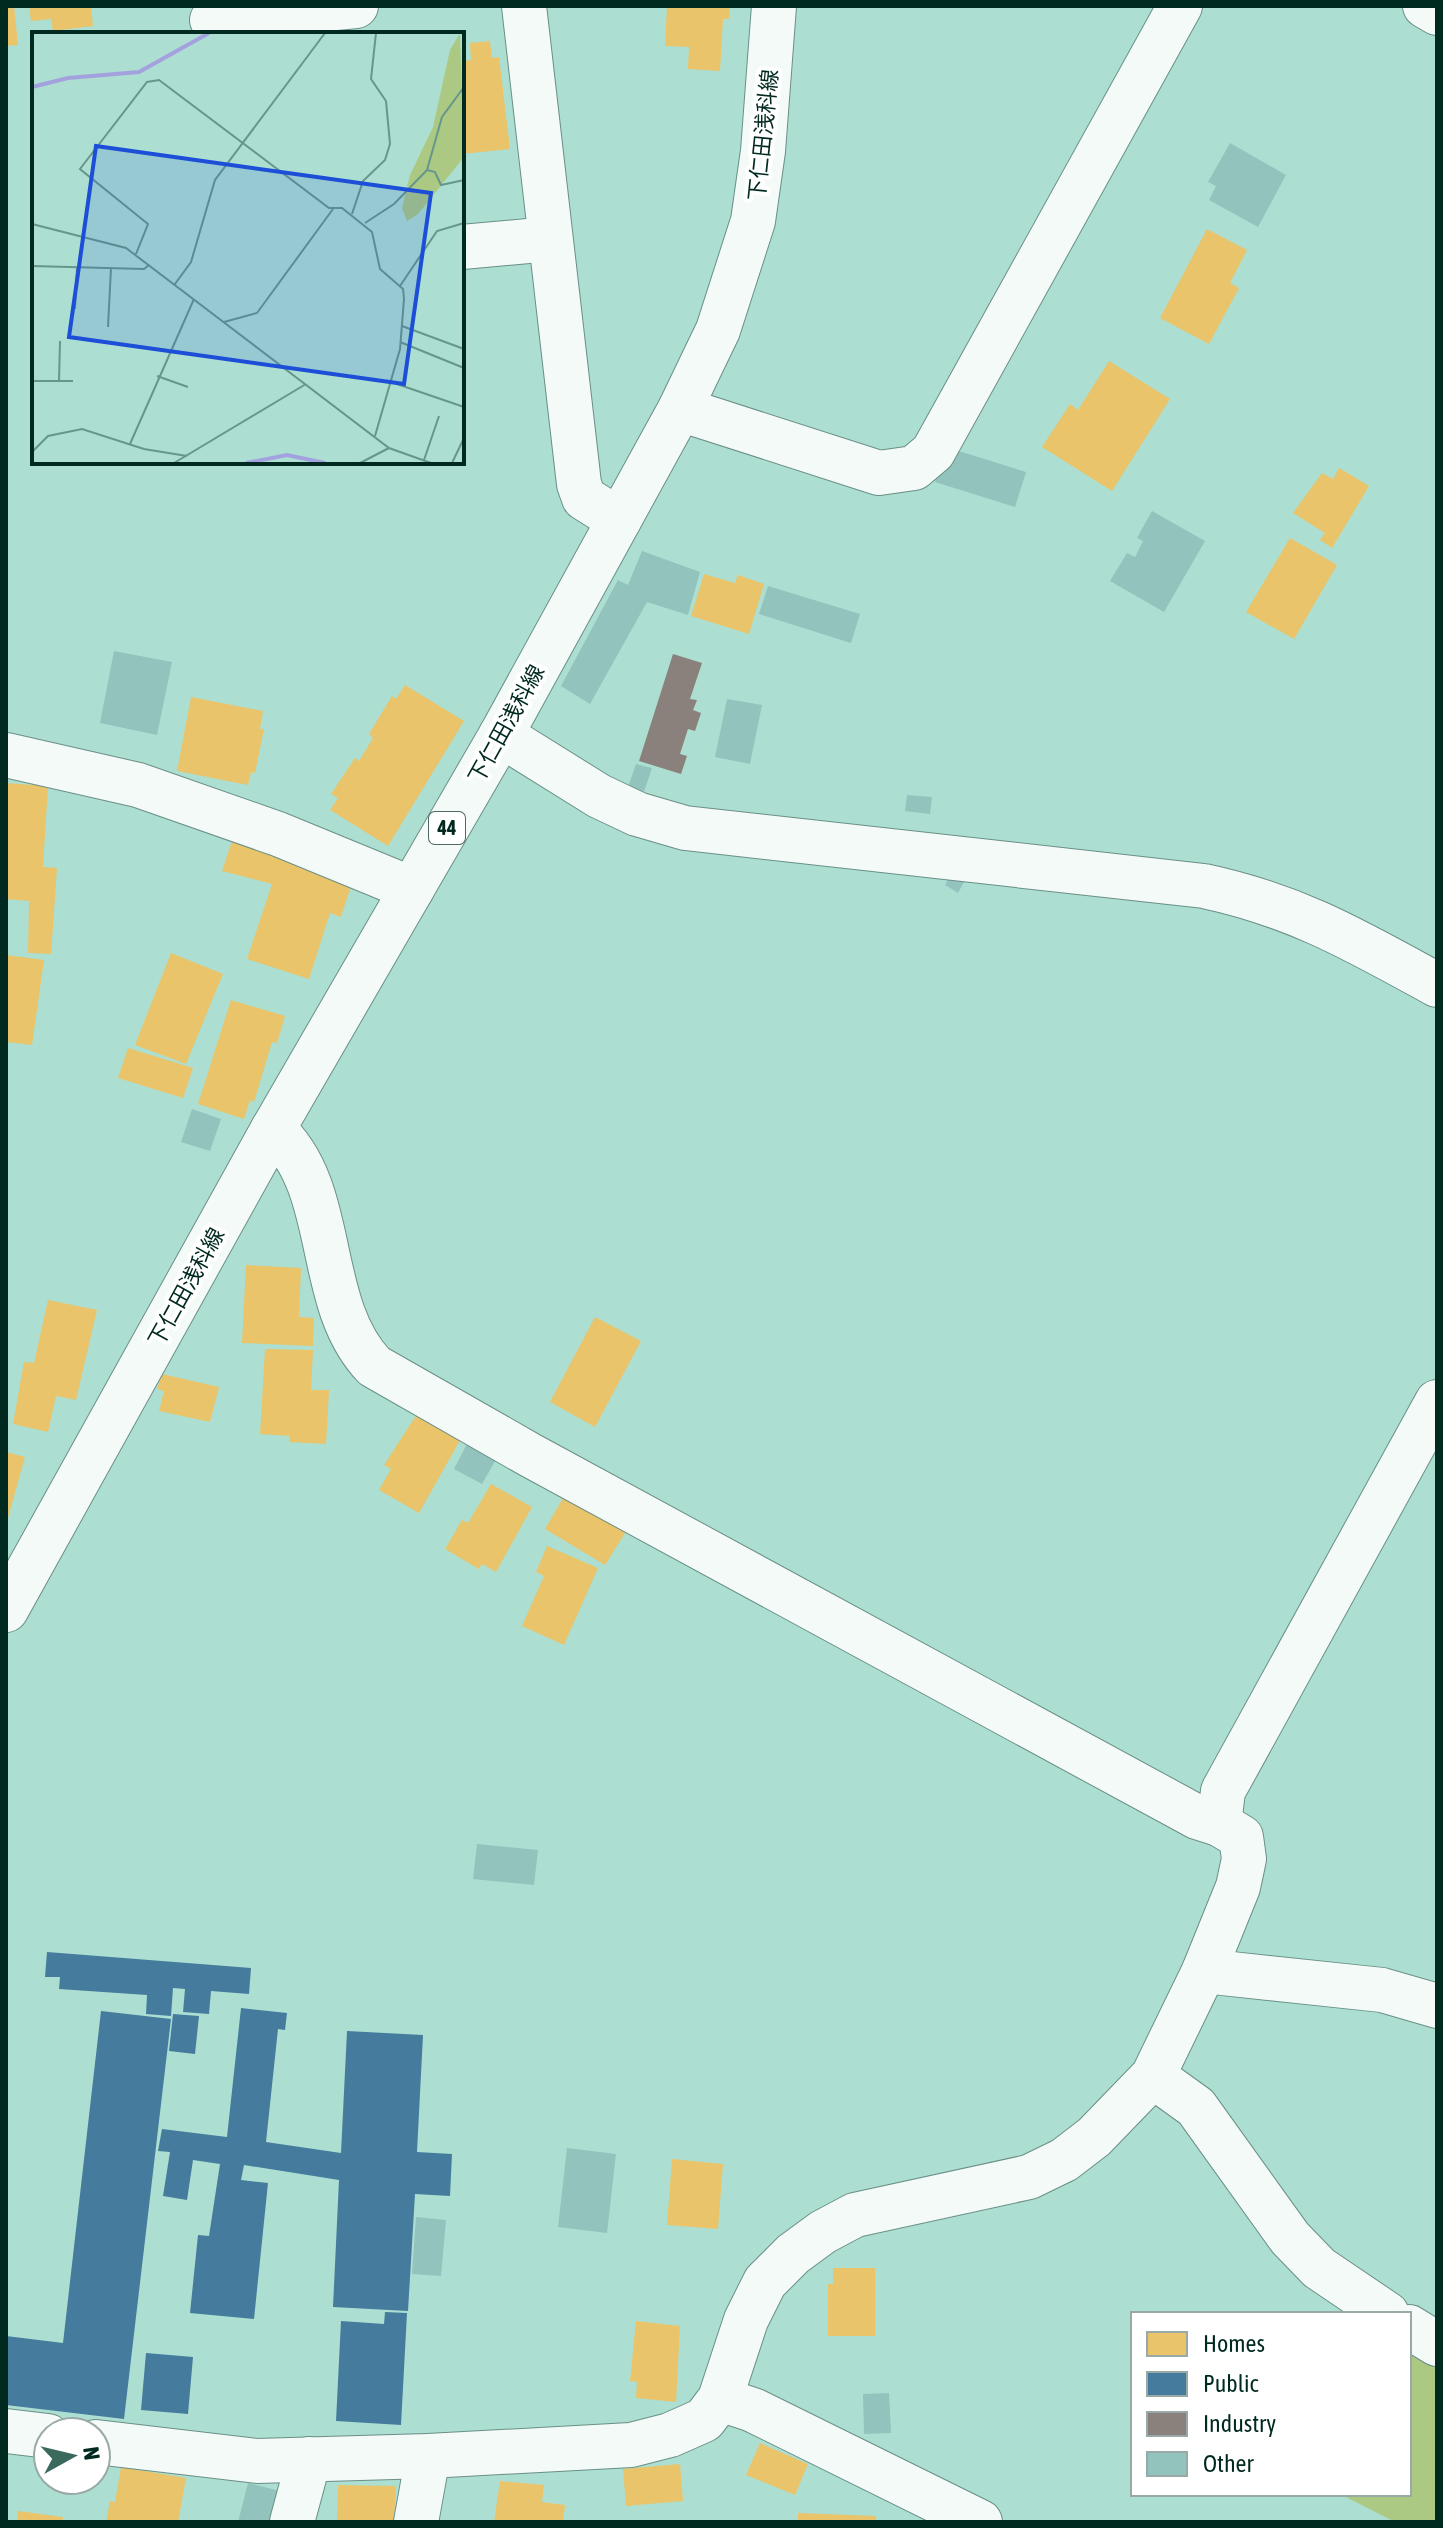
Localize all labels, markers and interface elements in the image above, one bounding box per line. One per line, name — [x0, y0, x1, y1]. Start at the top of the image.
inset map — [32, 32, 464, 464]
street label: 下仁田浅科線 — [743, 68, 783, 202]
street label: 下仁田浅科線 — [463, 660, 549, 788]
road number: 44 — [429, 812, 465, 844]
street label: 下仁田浅科線 — [143, 1223, 229, 1351]
legend — [1131, 2312, 1411, 2496]
text: Homes — [1203, 2330, 1265, 2357]
text: Public — [1203, 2370, 1259, 2397]
text: Industry — [1203, 2410, 1276, 2437]
north arrow — [32, 2416, 112, 2496]
text: N — [78, 2445, 106, 2461]
text: Other — [1203, 2450, 1254, 2477]

